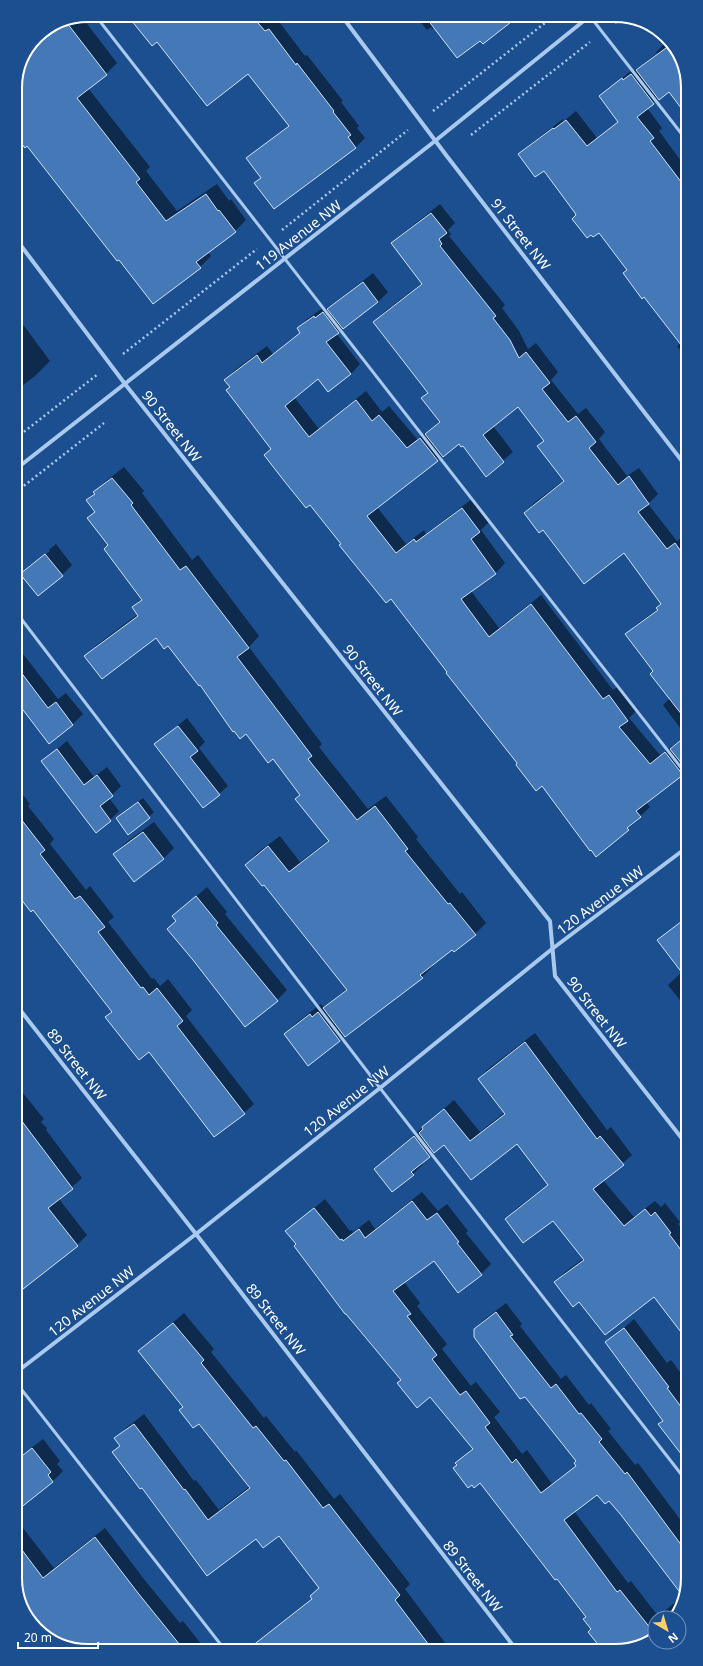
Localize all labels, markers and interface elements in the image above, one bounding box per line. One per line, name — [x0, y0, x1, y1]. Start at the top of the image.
street label: 91 Street NW — [487, 194, 555, 274]
street label: 119 Avenue NW — [251, 195, 345, 275]
street label: 90 Street NW — [138, 386, 206, 466]
street label: 90 Street NW — [339, 640, 407, 720]
street label: 120 Avenue NW — [553, 861, 647, 939]
street label: 90 Street NW — [563, 972, 631, 1052]
street label: 89 Street NW — [43, 1024, 111, 1104]
street label: 120 Avenue NW — [299, 1061, 393, 1141]
street label: 120 Avenue NW — [44, 1261, 138, 1341]
street label: 89 Street NW — [242, 1279, 310, 1359]
street label: 89 Street NW — [439, 1536, 507, 1616]
north arrow — [647, 1610, 687, 1650]
scale bar — [18, 1624, 98, 1650]
text: 20 m — [24, 1629, 52, 1646]
text: N — [665, 1630, 682, 1647]

